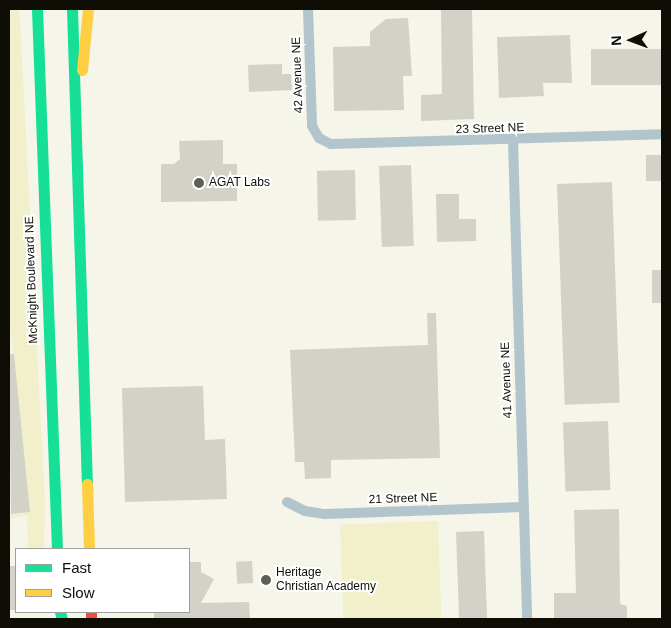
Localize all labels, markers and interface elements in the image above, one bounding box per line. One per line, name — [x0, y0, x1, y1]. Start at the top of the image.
north arrow — [606, 15, 656, 65]
text: N — [608, 35, 624, 46]
street label: 42 Avenue NE — [289, 36, 307, 114]
street label: 23 Street NE — [455, 121, 525, 137]
place label: AGAT Labs — [209, 176, 270, 190]
marker: AGAT Labs — [193, 177, 205, 189]
street label: McKnight Boulevard NE — [23, 216, 41, 344]
street label: 41 Avenue NE — [498, 341, 516, 419]
street label: 21 Street NE — [368, 491, 438, 507]
legend — [15, 548, 190, 613]
text: Fast — [62, 559, 91, 576]
place label: Heritage Christian Academy — [276, 566, 377, 594]
marker: Heritage Christian Academy — [260, 574, 272, 586]
text: Slow — [62, 584, 95, 601]

